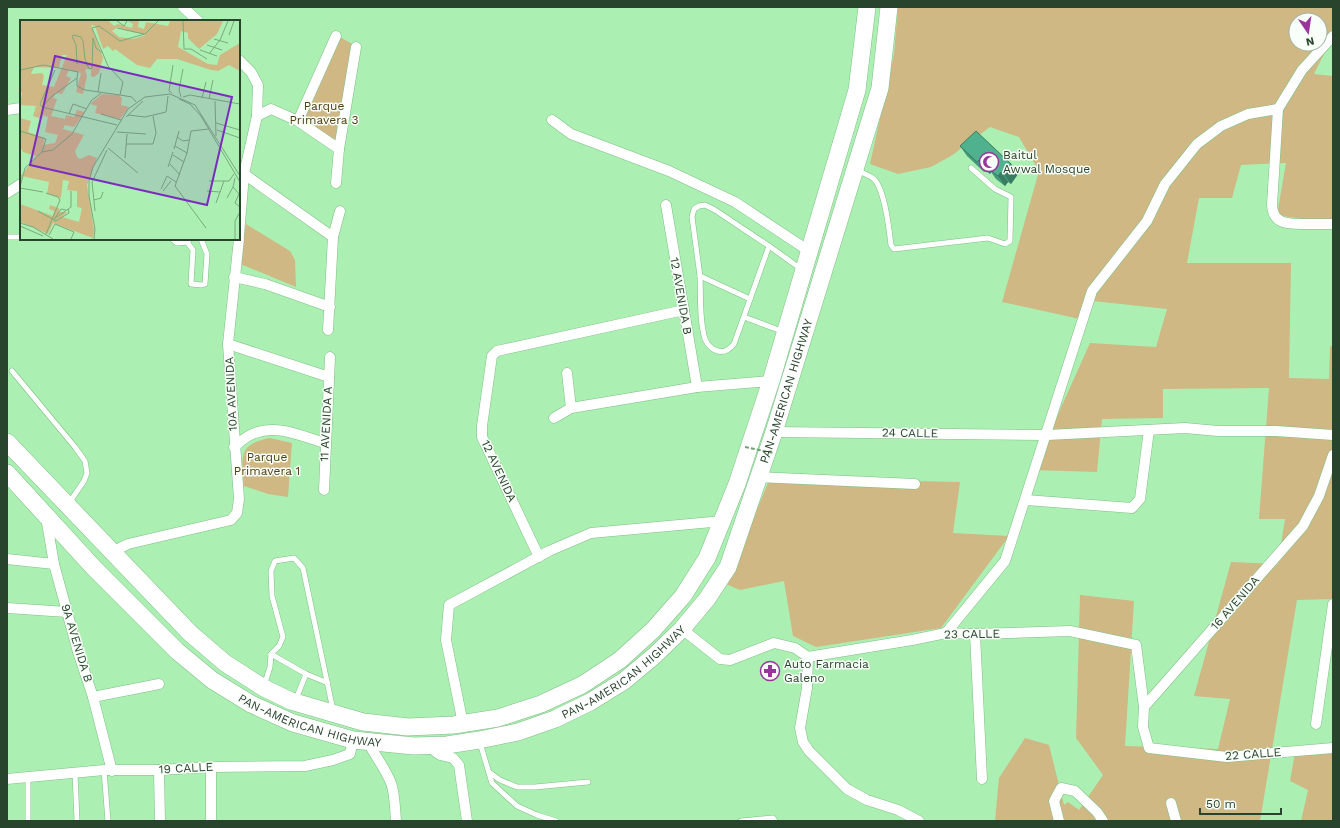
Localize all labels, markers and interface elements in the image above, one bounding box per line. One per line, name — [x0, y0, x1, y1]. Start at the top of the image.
north arrow — [1288, 12, 1328, 52]
inset map — [20, 20, 240, 240]
text: N — [1305, 34, 1316, 49]
park label: Parque Primavera 3 — [290, 99, 358, 127]
place label: Baitul Awwal Mosque — [1003, 148, 1090, 176]
mosque icon: Baitul Awwal Mosque — [978, 151, 1000, 173]
street label: 12 AVENIDA B — [667, 256, 695, 336]
street label: PAN-AMERICAN HIGHWAY — [757, 317, 815, 465]
street label: 10A AVENIDA — [222, 356, 240, 432]
street label: 11 AVENIDA A — [317, 386, 335, 462]
street label: 24 CALLE — [882, 426, 939, 440]
street label: 12 AVENIDA — [479, 438, 519, 504]
park label: Parque Primavera 1 — [234, 450, 300, 478]
street label: 16 AVENIDA — [1208, 573, 1262, 633]
street label: 9A AVENIDA B — [58, 602, 96, 684]
street label: PAN-AMERICAN HIGHWAY — [559, 623, 688, 722]
street label: 23 CALLE — [944, 627, 1001, 641]
place label: Auto Farmacia Galeno — [784, 657, 869, 685]
pharmacy icon: Auto Farmacia Galeno — [759, 660, 781, 682]
street label: PAN-AMERICAN HIGHWAY — [236, 691, 382, 750]
street label: 22 CALLE — [1224, 745, 1282, 763]
street label: 19 CALLE — [158, 760, 214, 776]
scale bar — [1200, 790, 1281, 816]
text: 50 m — [1206, 797, 1236, 811]

